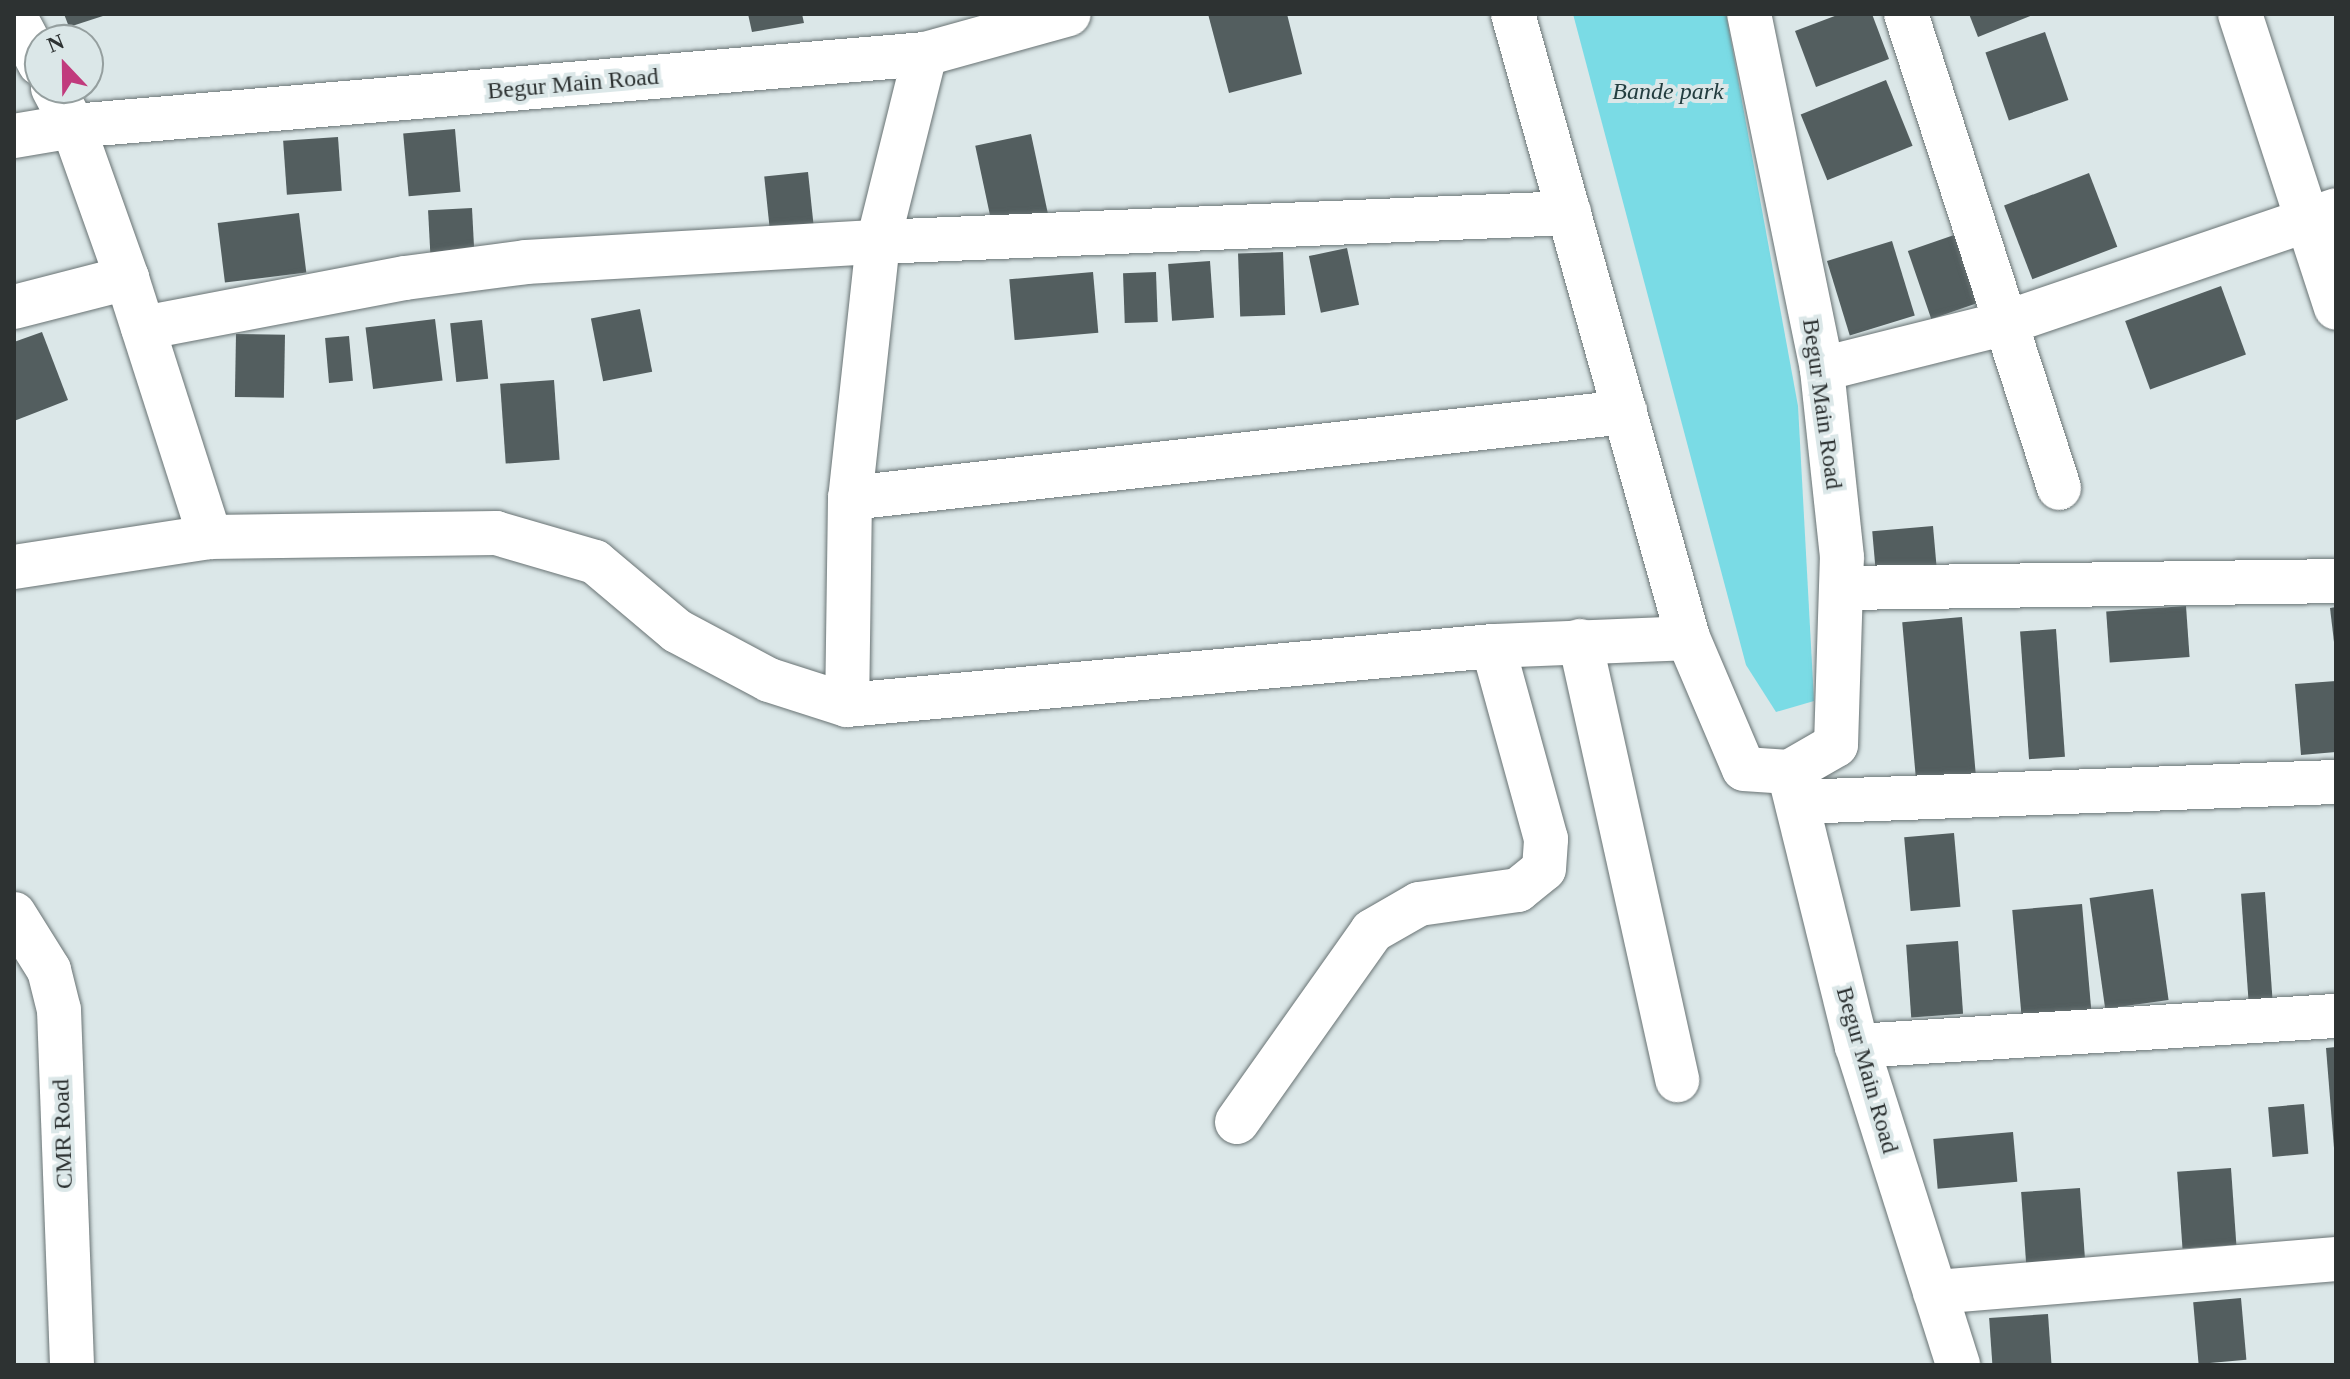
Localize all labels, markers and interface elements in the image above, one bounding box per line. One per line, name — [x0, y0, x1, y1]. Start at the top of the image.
north arrow — [24, 24, 104, 104]
text: N — [44, 29, 68, 58]
street label: Begur Main Road — [486, 62, 660, 106]
park label: Bande park — [1612, 78, 1724, 106]
street label: Begur Main Road — [1796, 317, 1848, 491]
street label: Begur Main Road — [1829, 983, 1905, 1157]
street label: CMR Road — [47, 1079, 79, 1189]

